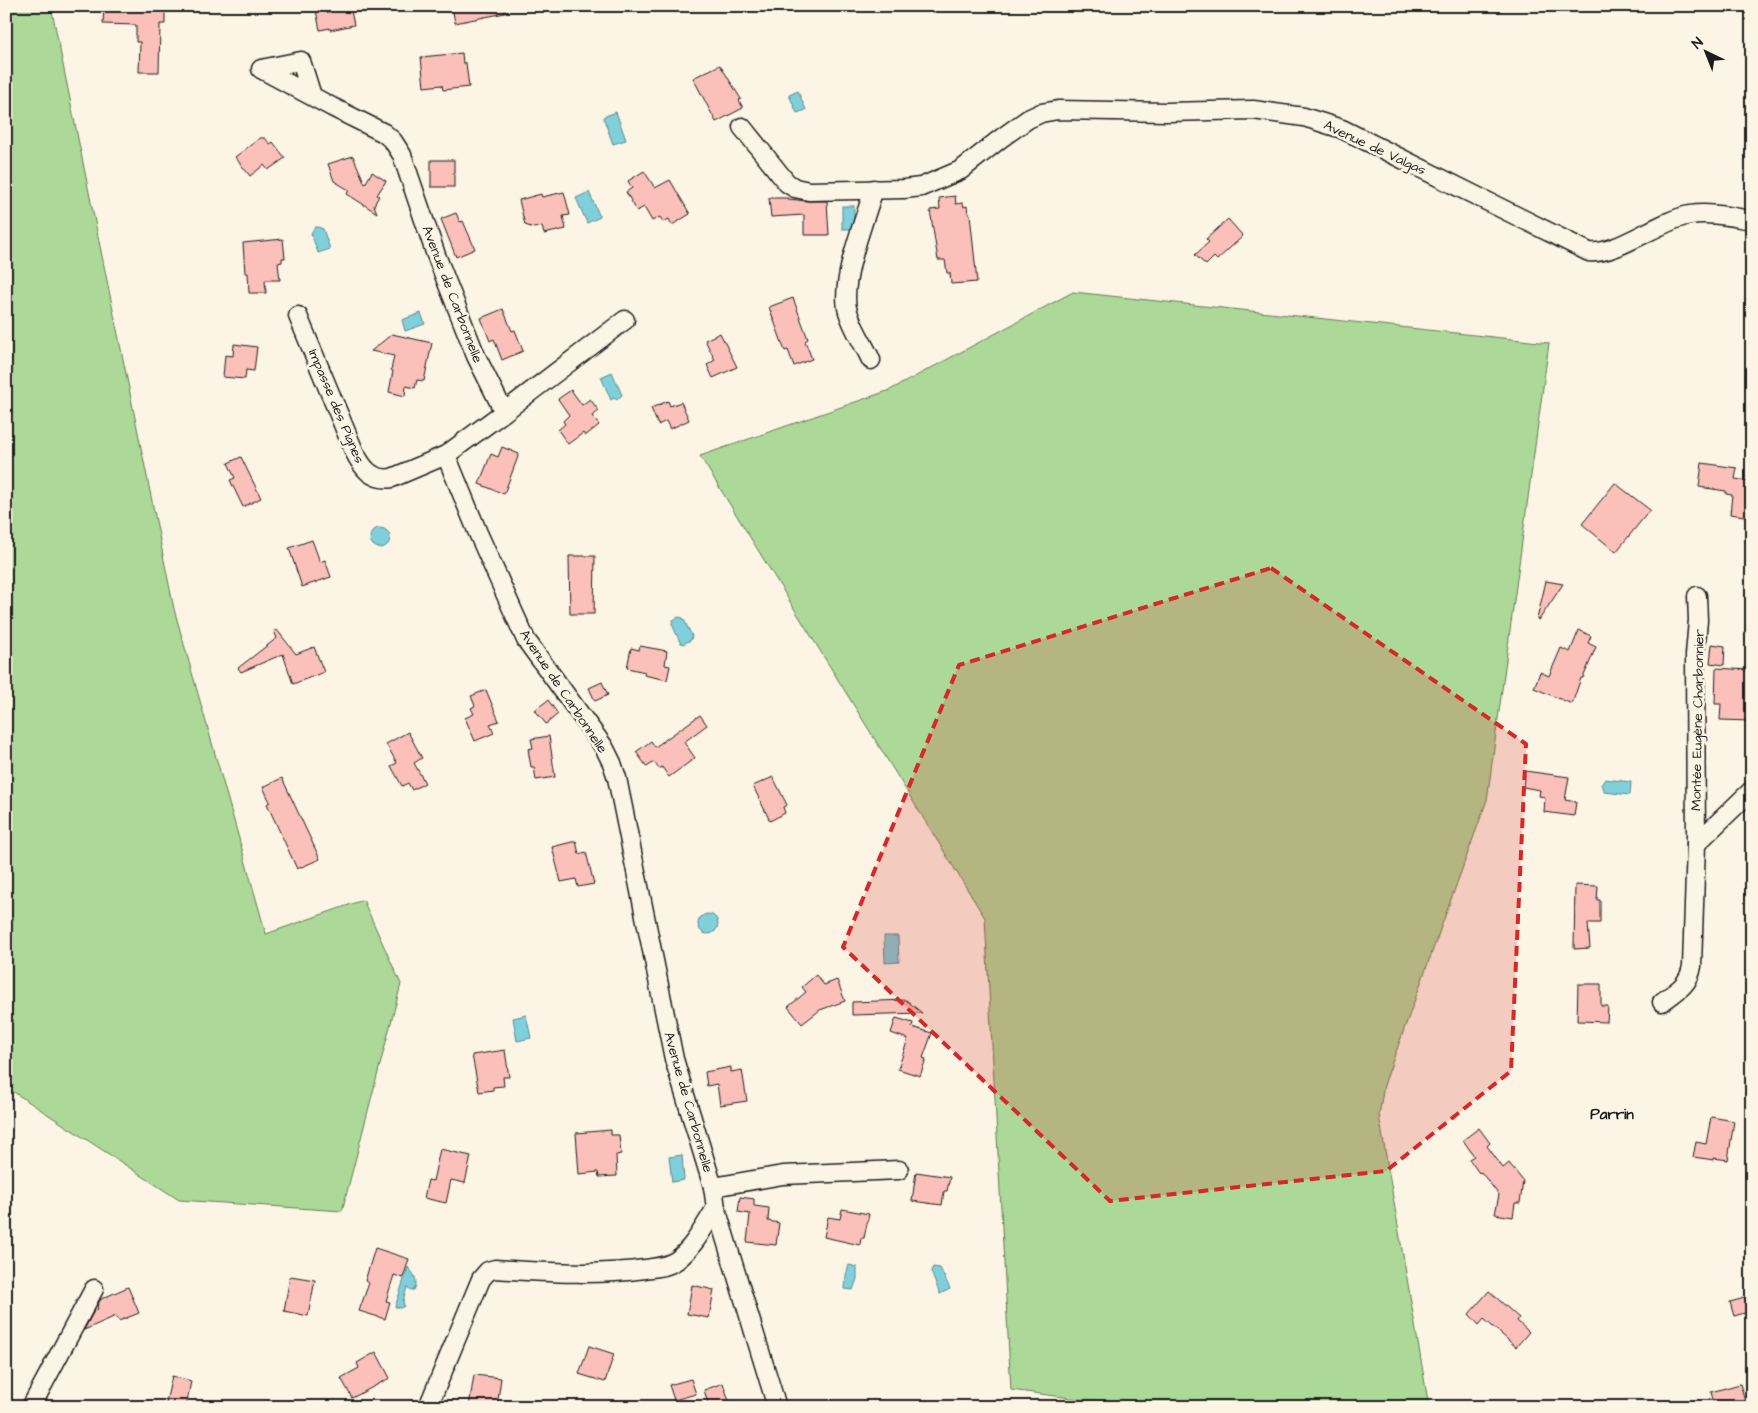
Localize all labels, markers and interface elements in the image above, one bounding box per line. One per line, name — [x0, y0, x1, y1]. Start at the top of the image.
north arrow — [1680, 28, 1730, 78]
text: N — [1688, 33, 1708, 54]
street label: Avenue de Valgas — [1320, 115, 1429, 180]
street label: Avenue de Carbonnelle — [417, 223, 488, 366]
street label: Impasse des Pignes — [303, 346, 369, 467]
street label: Avenue de Carbonnelle — [514, 626, 612, 758]
street label: Montée Eugène Charbonnier — [1686, 629, 1710, 811]
street label: Avenue de Carbonnelle — [658, 1030, 718, 1175]
district label: Parrin — [1590, 1104, 1634, 1125]

